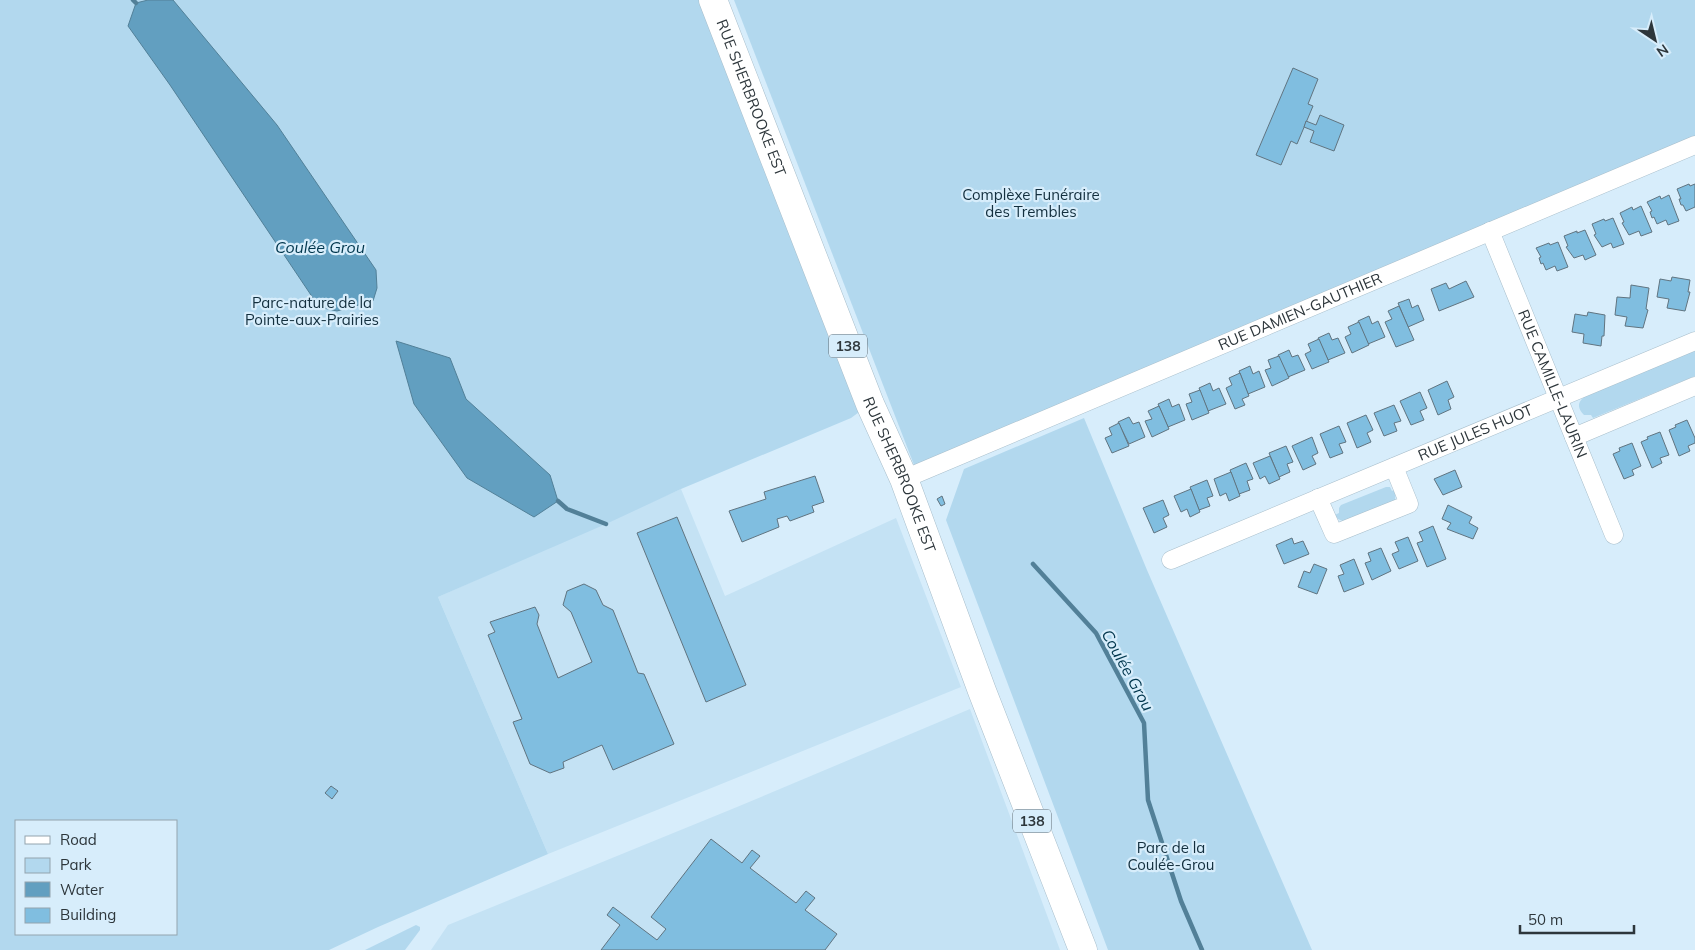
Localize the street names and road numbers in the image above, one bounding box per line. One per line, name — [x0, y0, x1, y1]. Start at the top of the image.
street label: RUE SHERBROOKE EST — [712, 16, 791, 179]
street label: RUE DAMIEN-GAUTHIER — [1215, 268, 1385, 354]
street label: RUE CAMILLE-LAURIN — [1514, 306, 1592, 461]
road number: 138 — [829, 334, 867, 358]
street label: RUE SHERBROOKE EST — [859, 394, 940, 555]
street label: RUE JULES HUOT — [1415, 400, 1535, 465]
road number: 138 — [1013, 809, 1051, 832]

